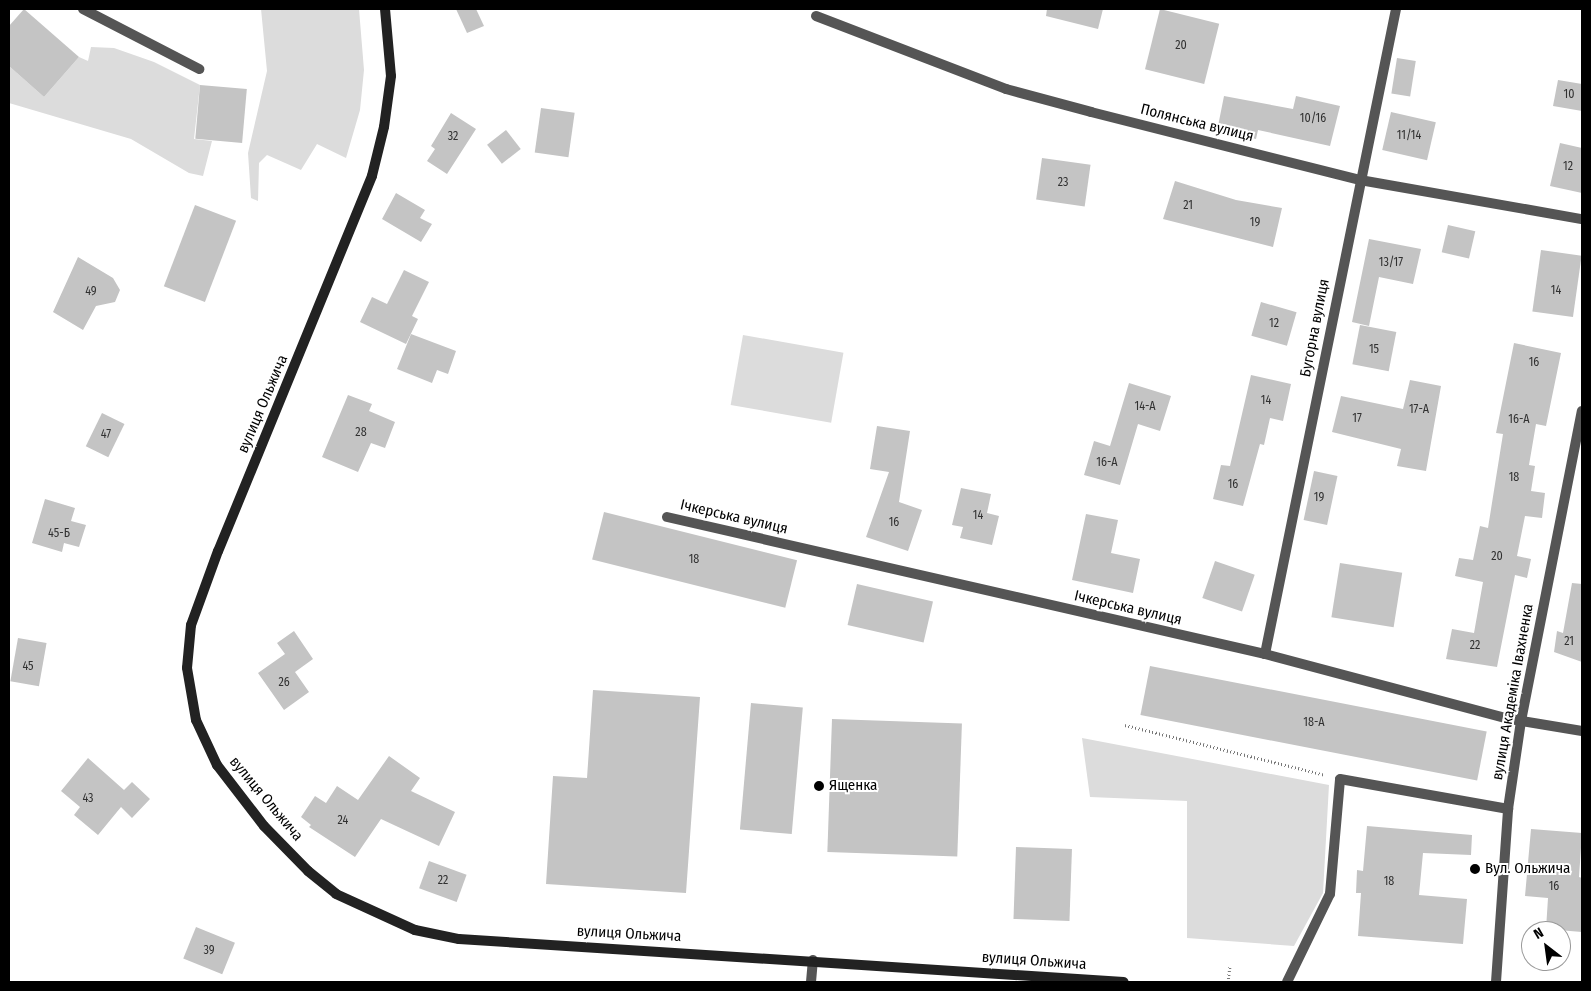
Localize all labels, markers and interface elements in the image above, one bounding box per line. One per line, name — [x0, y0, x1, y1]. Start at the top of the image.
house number: 20 — [1175, 39, 1187, 53]
house number: 10 — [1564, 88, 1574, 102]
street label: Полянська вулиця — [1139, 100, 1255, 146]
house number: 10/16 — [1300, 112, 1326, 126]
house number: 11/14 — [1397, 129, 1421, 143]
house number: 32 — [448, 130, 458, 144]
house number: 12 — [1563, 160, 1573, 174]
house number: 23 — [1058, 176, 1068, 190]
house number: 21 — [1183, 199, 1193, 213]
house number: 19 — [1250, 216, 1260, 230]
house number: 13/17 — [1379, 256, 1403, 270]
street label: Бугорна вулиця — [1297, 277, 1333, 379]
house number: 14 — [1551, 284, 1561, 298]
house number: 49 — [85, 285, 97, 299]
house number: 12 — [1269, 317, 1279, 331]
house number: 15 — [1369, 343, 1379, 357]
street label: вулиця Ольжича — [234, 352, 292, 456]
house number: 16 — [1529, 356, 1539, 370]
house number: 14 — [1261, 394, 1271, 408]
house number: 14-А — [1134, 400, 1156, 414]
house number: 17-А — [1409, 403, 1429, 417]
house number: 17 — [1352, 412, 1362, 426]
house number: 16-А — [1508, 413, 1530, 427]
house number: 28 — [355, 426, 367, 440]
house number: 47 — [101, 428, 111, 442]
house number: 16-А — [1096, 456, 1118, 470]
house number: 18 — [1509, 471, 1519, 485]
house number: 16 — [1228, 478, 1238, 492]
house number: 19 — [1314, 491, 1324, 505]
street label: Ічкерська вулиця — [679, 496, 789, 538]
house number: 14 — [973, 509, 983, 523]
house number: 16 — [889, 516, 899, 530]
house number: 45-Б — [48, 527, 70, 541]
house number: 20 — [1491, 550, 1503, 564]
house number: 18 — [689, 553, 699, 567]
street label: Ічкерська вулиця — [1073, 587, 1183, 629]
street label: вулиця Академіка Івахненка — [1489, 602, 1537, 782]
house number: 21 — [1564, 635, 1574, 649]
house number: 22 — [1470, 639, 1480, 653]
house number: 45 — [22, 660, 34, 674]
house number: 26 — [278, 676, 290, 690]
house number: 18-А — [1303, 716, 1325, 730]
street label: вулиця Ольжича — [225, 753, 307, 845]
place label: Ященка — [829, 777, 877, 795]
marker: Ященка — [813, 780, 825, 792]
house number: 43 — [82, 792, 94, 806]
house number: 24 — [338, 814, 348, 828]
place label: Вул. Ольжича — [1485, 860, 1570, 878]
marker: Вул. Ольжича — [1469, 863, 1481, 875]
house number: 22 — [438, 874, 448, 888]
house number: 18 — [1384, 875, 1394, 889]
house number: 16 — [1549, 880, 1559, 894]
north arrow — [1521, 921, 1571, 971]
street label: вулиця Ольжича — [576, 922, 682, 946]
text: N — [1531, 924, 1547, 943]
house number: 39 — [203, 944, 215, 958]
street label: вулиця Ольжича — [981, 948, 1087, 974]

